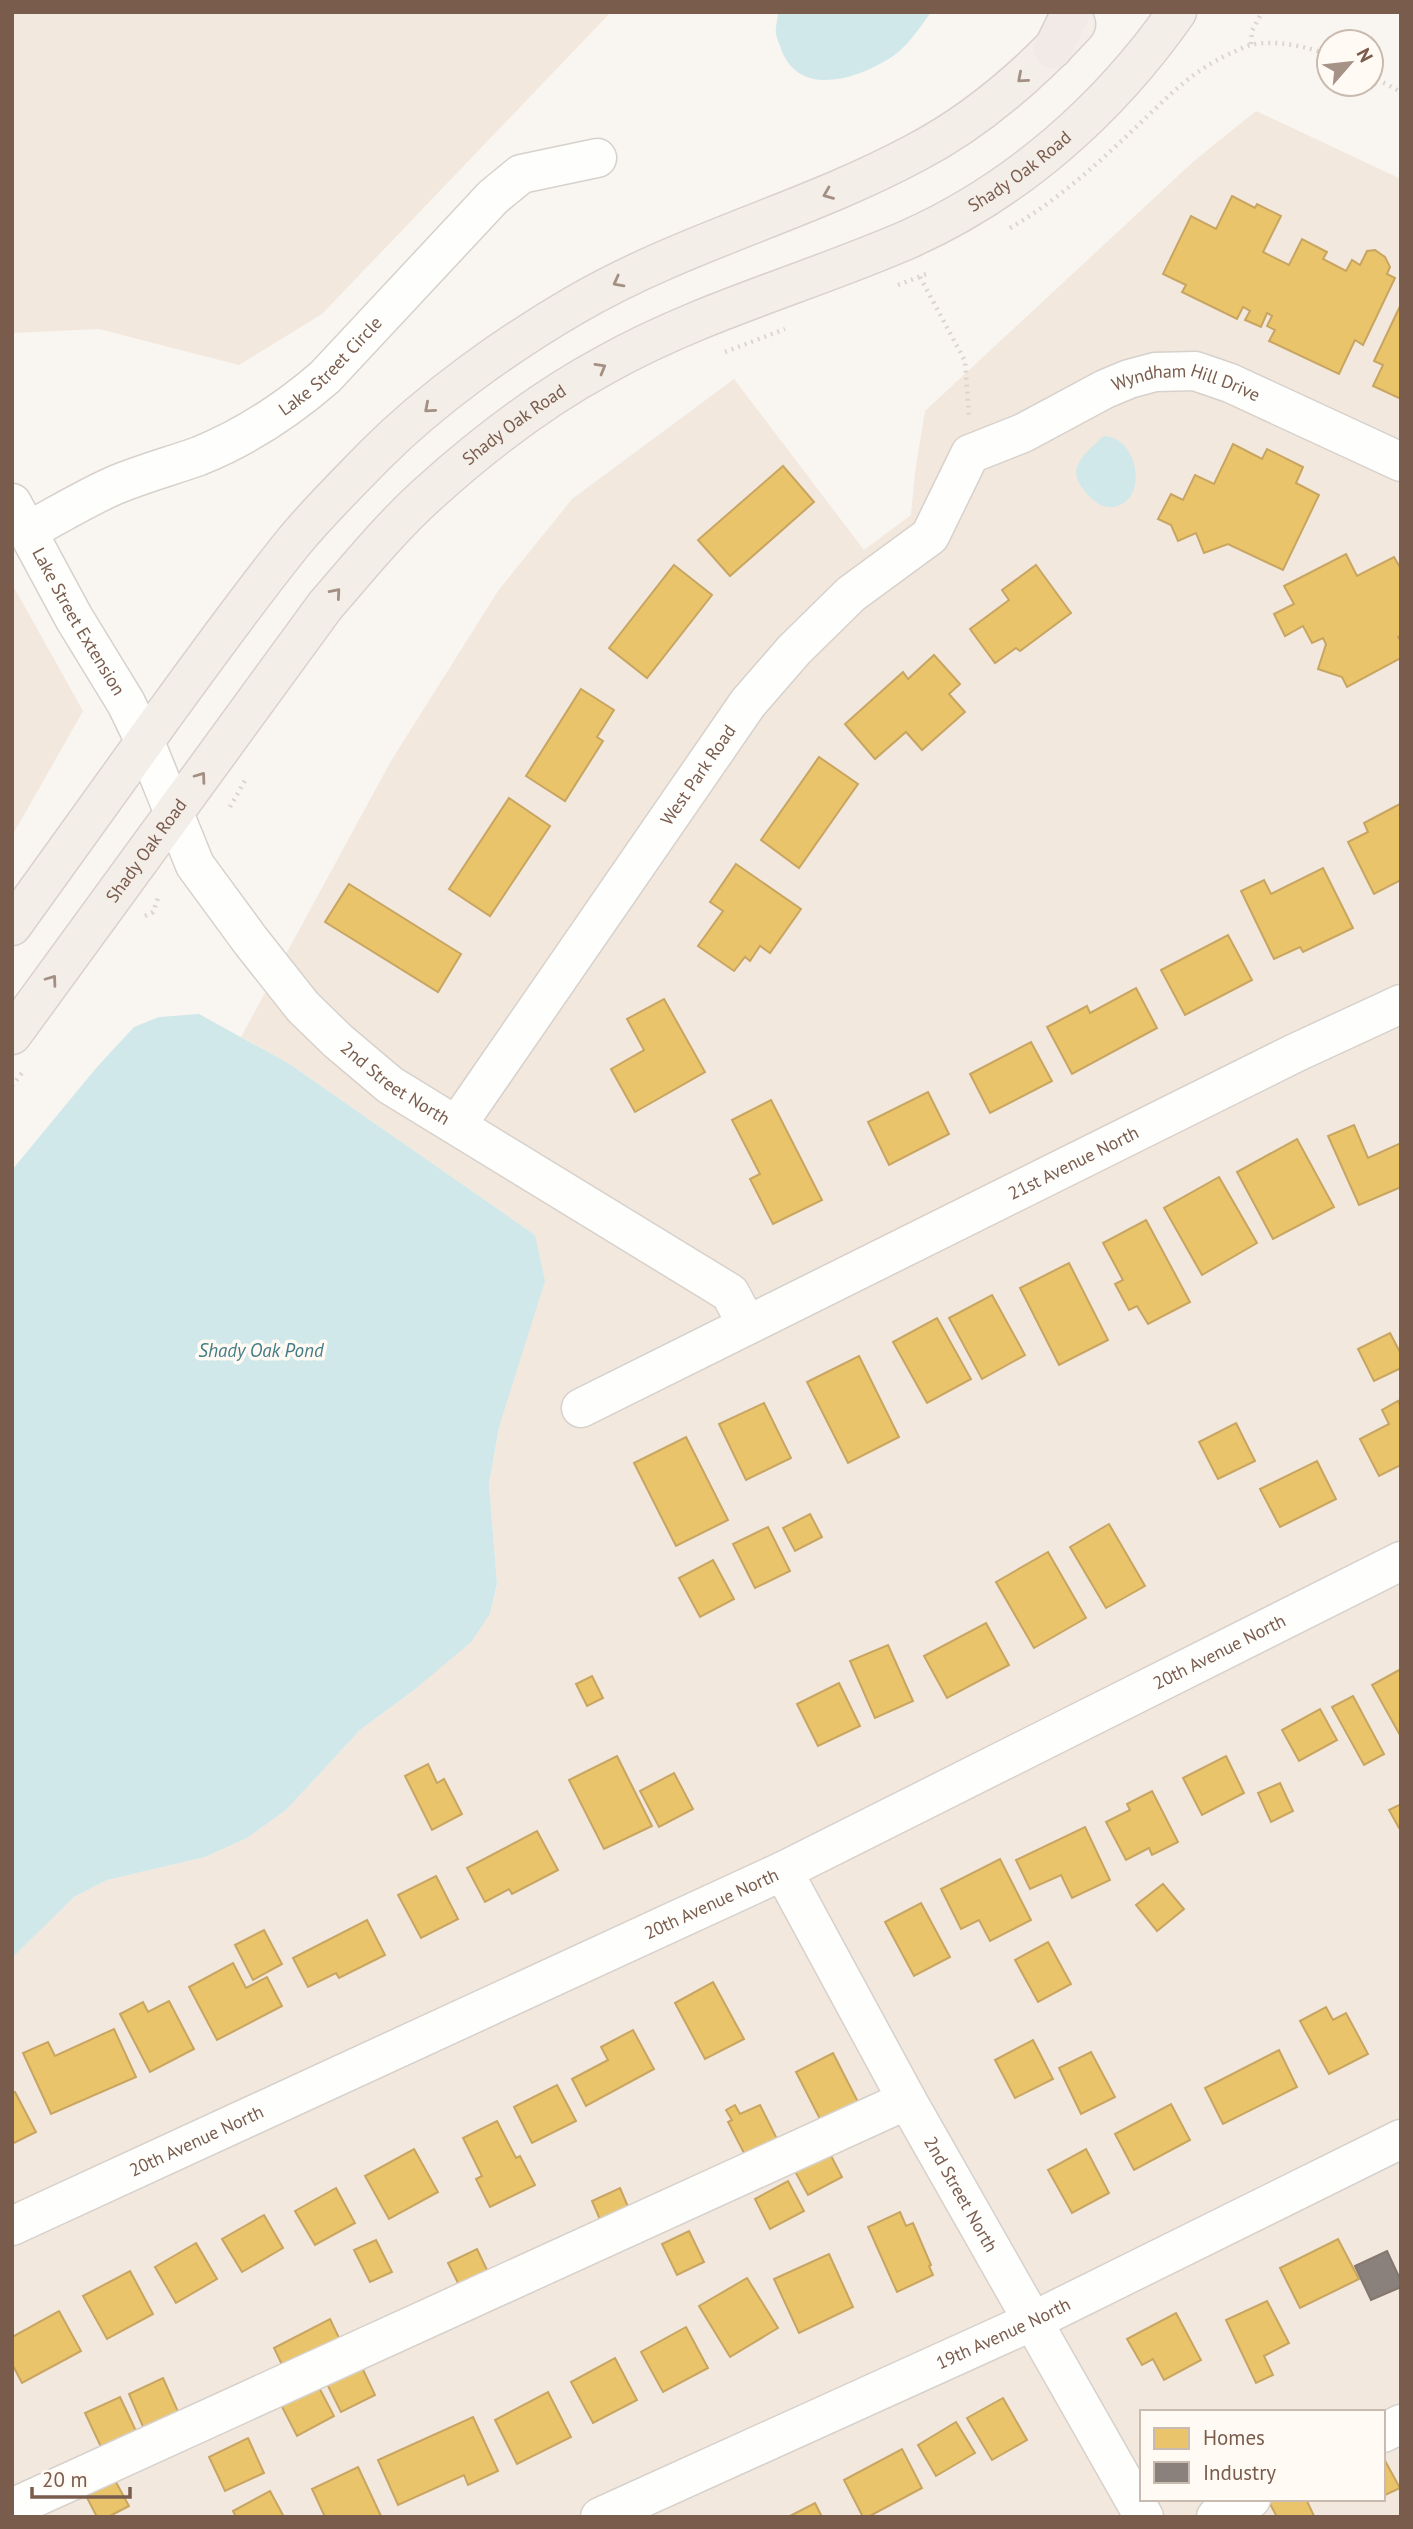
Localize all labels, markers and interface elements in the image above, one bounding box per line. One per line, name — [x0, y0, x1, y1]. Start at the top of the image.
north arrow — [1315, 28, 1385, 98]
text: N — [1351, 44, 1379, 66]
one-way arrow — [1017, 70, 1030, 82]
street label: Shady Oak Road — [963, 126, 1076, 217]
one-way arrow — [822, 186, 834, 200]
one-way arrow — [613, 274, 625, 287]
street label: Lake Street Circle — [274, 311, 387, 421]
street label: Wyndham Hill Drive — [1108, 358, 1264, 406]
one-way arrow — [593, 363, 606, 376]
street label: Shady Oak Road — [457, 379, 570, 470]
one-way arrow — [425, 400, 438, 412]
street label: Lake Street Extension — [27, 544, 131, 699]
one-way arrow — [328, 589, 340, 602]
street label: West Park Road — [655, 720, 741, 830]
one-way arrow — [193, 772, 205, 784]
street label: Shady Oak Road — [100, 794, 191, 907]
one-way arrow — [44, 975, 57, 988]
street label: 2nd Street North — [336, 1036, 454, 1130]
street label: 21st Avenue North — [1004, 1121, 1142, 1205]
water label: Shady Oak Pond — [198, 1338, 325, 1362]
street label: 20th Avenue North — [1149, 1609, 1289, 1695]
street label: 20th Avenue North — [640, 1863, 782, 1944]
street label: 20th Avenue North — [125, 2100, 267, 2181]
street label: 2nd Street North — [919, 2132, 1003, 2256]
street label: 19th Avenue North — [932, 2292, 1074, 2374]
legend — [1140, 2410, 1385, 2501]
text: Homes — [1203, 2424, 1265, 2451]
scale bar — [32, 2456, 130, 2500]
text: Industry — [1203, 2459, 1276, 2486]
text: 20 m — [42, 2466, 88, 2493]

